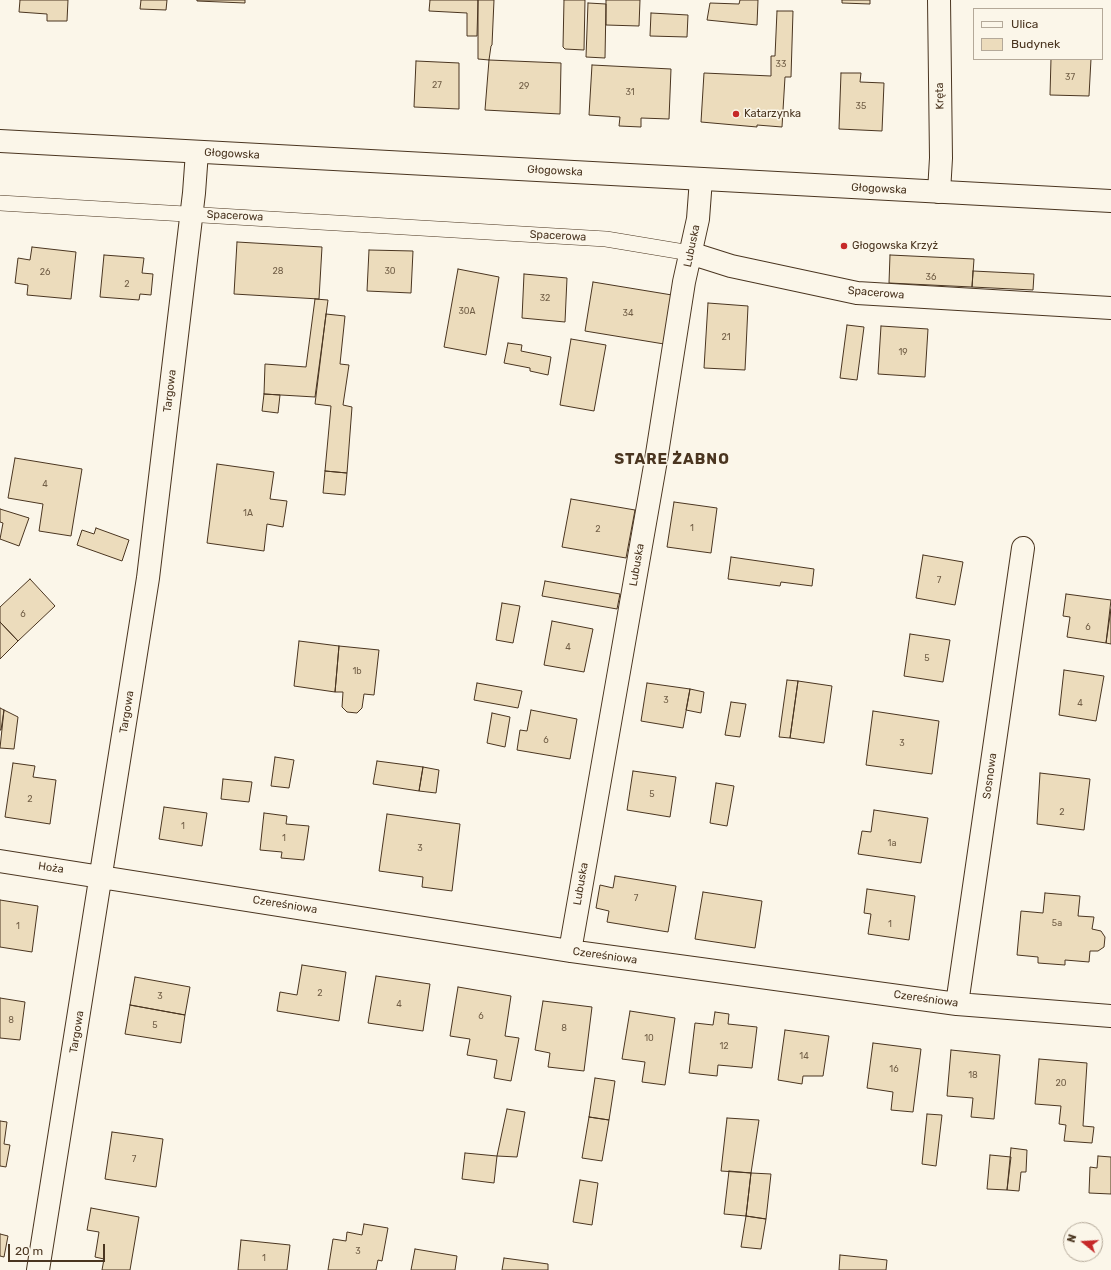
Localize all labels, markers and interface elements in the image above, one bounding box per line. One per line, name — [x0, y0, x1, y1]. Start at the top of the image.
legend — [973, 8, 1103, 60]
text: Ulica — [1011, 17, 1038, 31]
text: Budynek — [1011, 37, 1060, 51]
house number: 33 — [776, 59, 786, 69]
house number: 37 — [1065, 72, 1075, 82]
house number: 27 — [432, 80, 442, 90]
house number: 29 — [519, 81, 529, 91]
street label: Kręta — [933, 82, 947, 110]
house number: 31 — [625, 87, 635, 97]
house number: 35 — [856, 101, 866, 111]
place label: Katarzynka — [744, 107, 801, 121]
marker: Katarzynka — [731, 109, 741, 119]
street label: Głogowska — [204, 146, 260, 162]
street label: Głogowska — [527, 163, 583, 179]
street label: Głogowska — [851, 181, 907, 197]
street label: Spacerowa — [206, 208, 264, 224]
street label: Lubuska — [681, 224, 703, 268]
street label: Spacerowa — [529, 228, 587, 244]
place label: Głogowska Krzyż — [852, 239, 938, 253]
marker: Głogowska Krzyż — [839, 241, 849, 251]
house number: 28 — [272, 266, 284, 276]
house number: 30 — [384, 266, 396, 276]
house number: 26 — [40, 267, 50, 277]
house number: 36 — [926, 272, 936, 282]
house number: 2 — [124, 279, 130, 289]
street label: Spacerowa — [847, 284, 905, 302]
house number: 32 — [540, 293, 550, 303]
house number: 30A — [458, 306, 476, 316]
house number: 34 — [623, 308, 633, 318]
house number: 21 — [721, 332, 731, 342]
house number: 19 — [898, 347, 908, 357]
street label: Targowa — [161, 369, 179, 413]
district label: STARE ŻABNO — [614, 451, 730, 469]
house number: 4 — [42, 479, 48, 489]
house number: 1A — [243, 508, 253, 518]
house number: 1 — [690, 523, 694, 533]
house number: 2 — [595, 524, 601, 534]
street label: Lubuska — [627, 543, 647, 587]
house number: 7 — [937, 575, 941, 585]
house number: 6 — [20, 609, 26, 619]
house number: 6 — [1085, 622, 1091, 632]
house number: 4 — [565, 642, 571, 652]
house number: 5 — [924, 653, 930, 663]
house number: 1b — [352, 666, 362, 676]
street label: Targowa — [117, 690, 137, 734]
house number: 3 — [663, 695, 669, 705]
house number: 4 — [1077, 698, 1083, 708]
house number: 6 — [543, 735, 549, 745]
house number: 3 — [899, 738, 905, 748]
street label: Sosnowa — [980, 752, 1000, 800]
house number: 5 — [649, 789, 655, 799]
house number: 2 — [27, 794, 33, 804]
house number: 2 — [1059, 807, 1065, 817]
house number: 1 — [181, 821, 185, 831]
house number: 1 — [282, 833, 286, 843]
house number: 1a — [888, 838, 896, 848]
house number: 3 — [417, 843, 423, 853]
street label: Hoża — [37, 860, 65, 876]
street label: Lubuska — [571, 862, 591, 906]
street label: Czereśniowa — [252, 893, 318, 917]
house number: 7 — [634, 893, 638, 903]
house number: 5a — [1052, 918, 1062, 928]
house number: 1 — [888, 919, 892, 929]
house number: 1 — [16, 921, 20, 931]
street label: Czereśniowa — [572, 945, 638, 967]
house number: 2 — [317, 988, 323, 998]
street label: Czereśniowa — [893, 988, 959, 1010]
house number: 3 — [157, 991, 163, 1001]
house number: 4 — [396, 999, 402, 1009]
street label: Targowa — [67, 1010, 87, 1054]
house number: 6 — [478, 1011, 484, 1021]
house number: 8 — [8, 1015, 14, 1025]
house number: 5 — [152, 1020, 158, 1030]
house number: 8 — [561, 1023, 567, 1033]
house number: 10 — [644, 1033, 654, 1043]
house number: 12 — [719, 1041, 729, 1051]
house number: 14 — [799, 1051, 809, 1061]
house number: 16 — [889, 1064, 899, 1074]
house number: 18 — [968, 1070, 978, 1080]
house number: 20 — [1056, 1078, 1066, 1088]
house number: 7 — [132, 1154, 136, 1164]
north arrow — [1063, 1222, 1103, 1262]
text: N — [1065, 1233, 1079, 1244]
scale bar — [10, 1236, 107, 1262]
text: 20 m — [15, 1244, 43, 1258]
house number: 3 — [355, 1246, 361, 1256]
house number: 1 — [262, 1253, 266, 1263]

